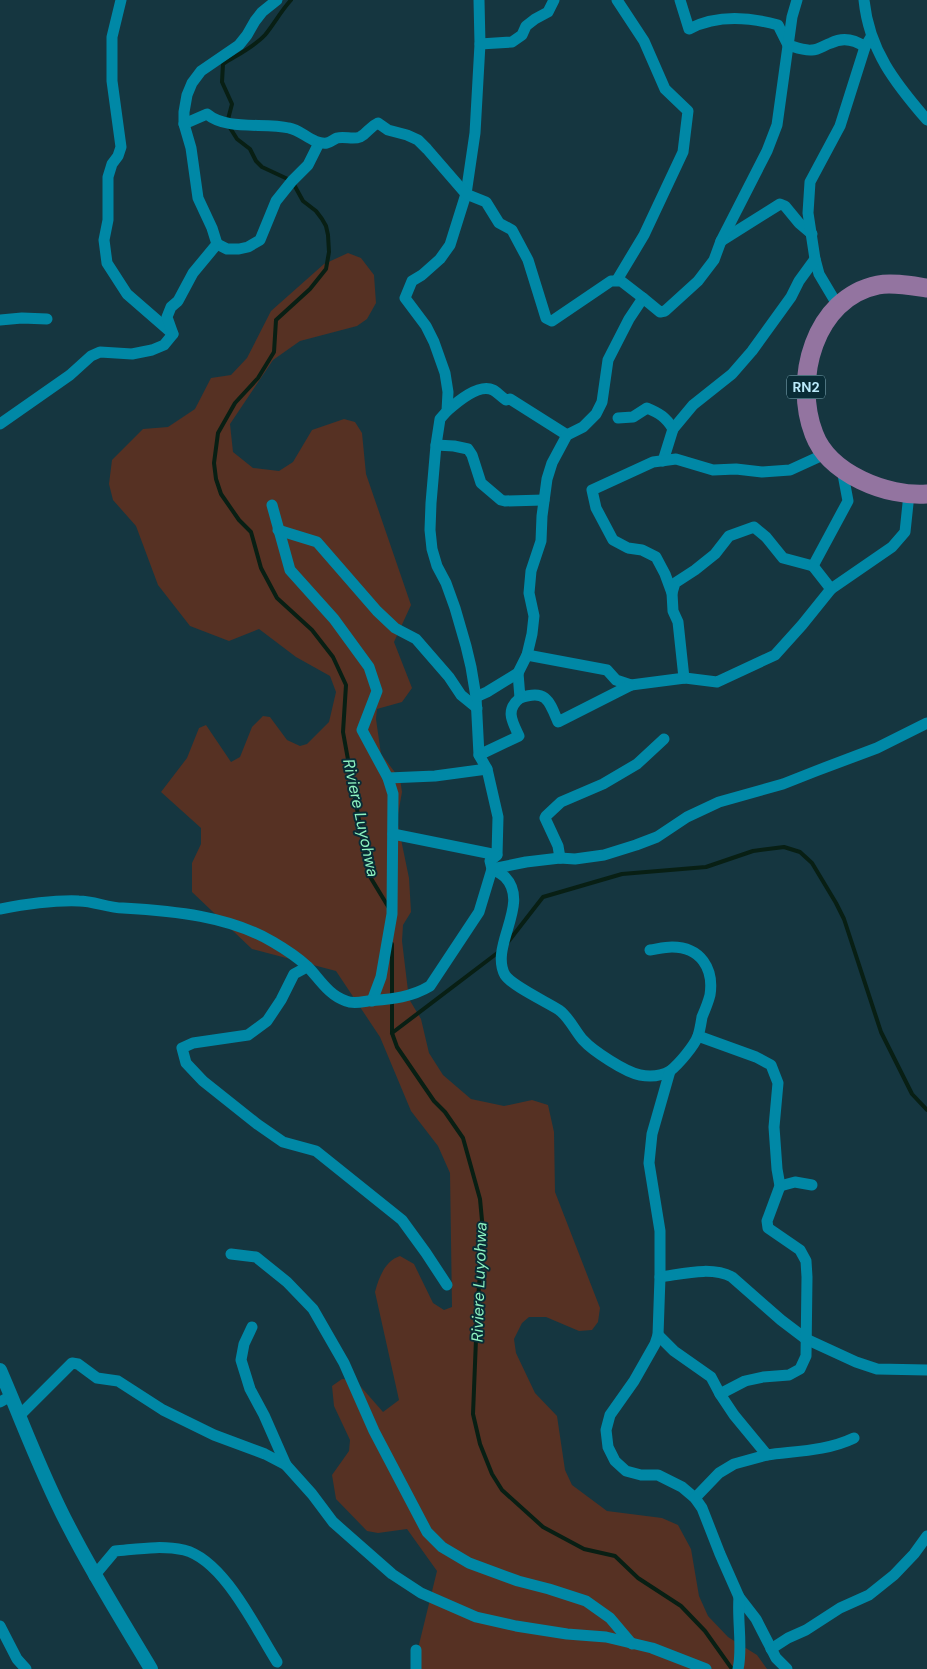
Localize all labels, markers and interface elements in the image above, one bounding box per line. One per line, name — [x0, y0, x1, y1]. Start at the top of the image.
road number: RN2 — [787, 376, 825, 398]
water label: Riviere Luyohwa — [338, 757, 384, 879]
water label: Riviere Luyohwa — [466, 1221, 492, 1342]

